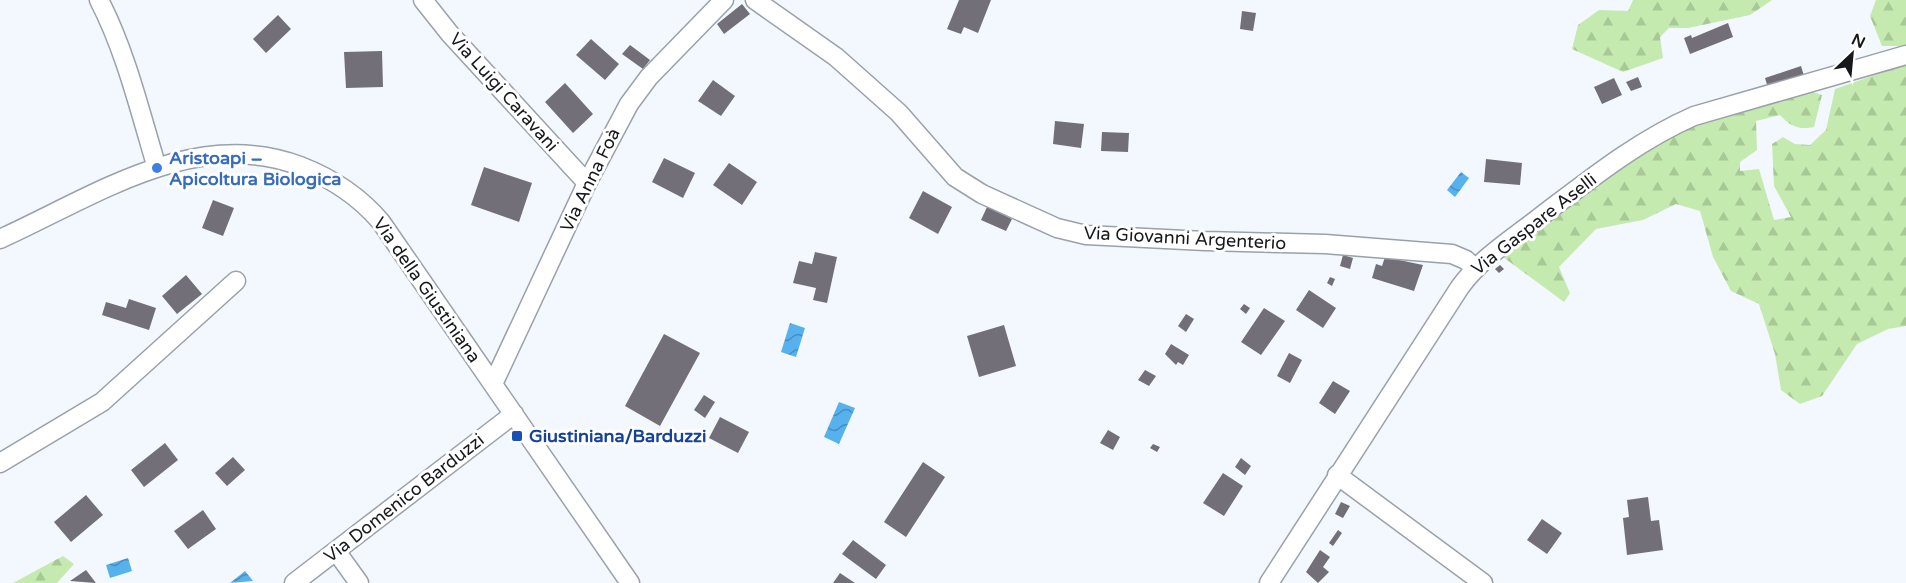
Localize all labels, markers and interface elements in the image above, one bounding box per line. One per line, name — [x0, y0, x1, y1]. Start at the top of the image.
north arrow — [1822, 24, 1882, 84]
street label: Via Luigi Caravani — [445, 28, 563, 156]
text: N — [1848, 30, 1868, 53]
street label: Via Anna Foà — [555, 124, 625, 236]
place label: Aristoapi – Apicoltura Biologica — [169, 147, 341, 190]
marker: Aristoapi – Apicoltura Biologica — [150, 161, 164, 175]
street label: Via Gaspare Aselli — [1467, 168, 1601, 280]
street label: Via della Giustiniana — [369, 213, 485, 367]
street label: Via Giovanni Argenterio — [1083, 222, 1287, 254]
place label: Giustiniana/Barduzzi — [529, 425, 707, 447]
street label: Via Domenico Barduzzi — [320, 429, 488, 567]
marker: Giustiniana/Barduzzi — [510, 429, 524, 443]

